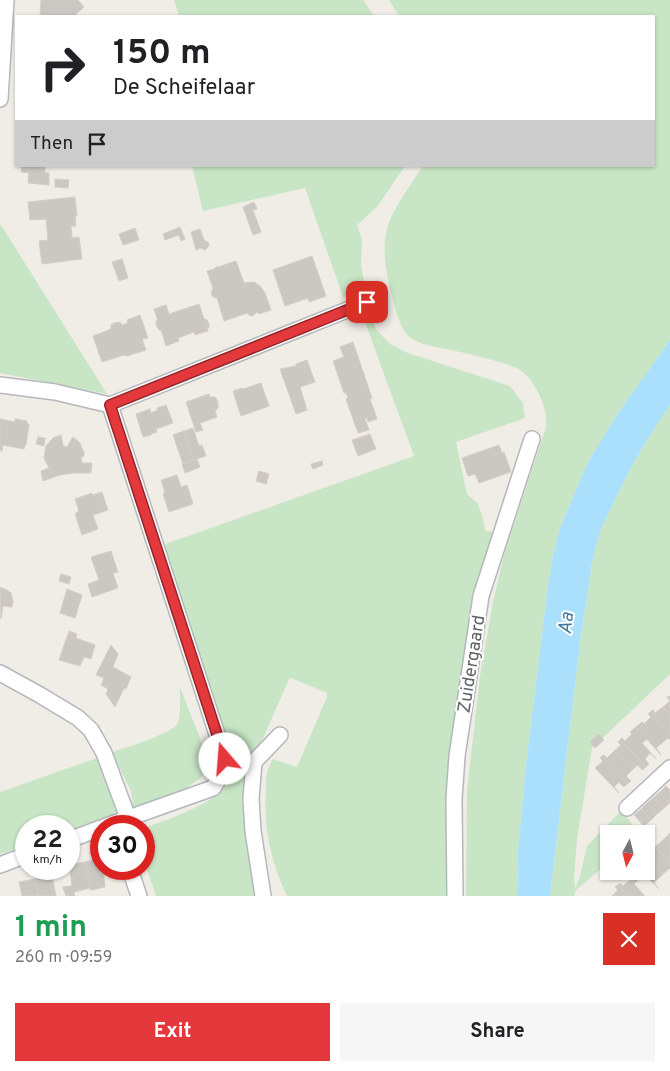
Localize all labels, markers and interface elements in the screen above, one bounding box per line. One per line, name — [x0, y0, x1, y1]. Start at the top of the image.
text: 150 m — [113, 32, 211, 76]
icon: right — [30, 35, 95, 100]
text: De Scheifelaar — [113, 75, 255, 102]
icon: arrive — [83, 130, 111, 158]
text: Then — [30, 132, 73, 156]
pin — [346, 281, 388, 323]
icon: arrive — [353, 288, 381, 316]
water label: Aa — [554, 611, 580, 636]
street label: Zuidergaard — [453, 614, 492, 715]
position arrow — [198, 732, 250, 784]
speed limit sign: 30 — [90, 815, 155, 880]
text: 22 — [32, 825, 63, 857]
north arrow — [600, 825, 655, 880]
map controls — [600, 825, 655, 880]
text: km/h — [33, 852, 62, 868]
text: 1 min — [15, 910, 87, 947]
button: close — [603, 913, 655, 965]
text: 260 m · 09:59 — [15, 948, 112, 968]
button: Exit — [15, 1003, 330, 1061]
button: Share — [340, 1003, 655, 1061]

